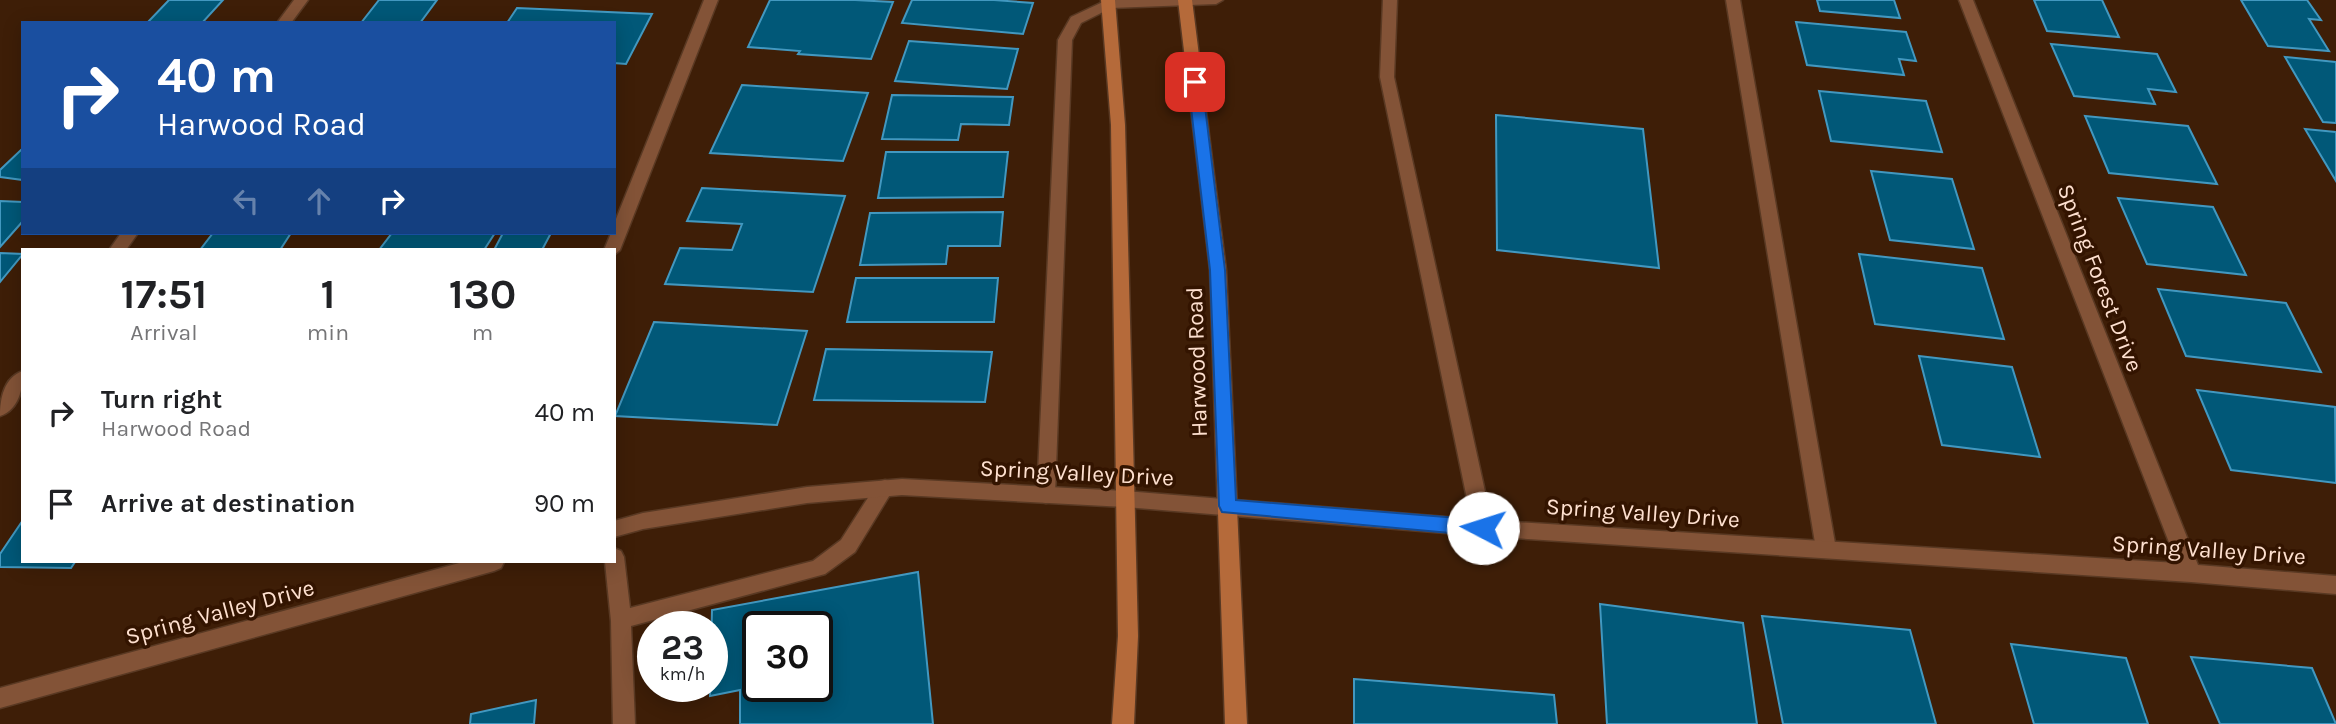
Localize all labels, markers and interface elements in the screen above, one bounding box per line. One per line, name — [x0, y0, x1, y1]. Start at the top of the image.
text: 40 m — [157, 47, 276, 104]
icon: right — [42, 49, 133, 140]
pin — [1165, 52, 1225, 112]
icon: arrive — [1176, 63, 1214, 101]
text: Harwood Road — [157, 106, 366, 143]
street label: Spring Forest Drive — [2052, 180, 2148, 376]
icon: left — [227, 182, 265, 220]
icon: ahead — [300, 182, 338, 220]
icon: right — [373, 182, 411, 220]
text: 17:51 — [121, 269, 207, 319]
text: 1 — [320, 269, 335, 319]
text: 130 — [449, 269, 516, 319]
street label: Harwood Road — [1181, 286, 1213, 438]
text: Arrival — [130, 319, 198, 346]
text: min — [307, 319, 349, 346]
text: m — [472, 319, 493, 346]
text: Turn right — [101, 384, 222, 415]
icon: right — [42, 394, 80, 432]
text: 40 m — [535, 397, 595, 428]
text: Harwood Road — [101, 415, 251, 442]
street label: Spring Valley Drive — [979, 454, 1175, 492]
icon: arrive — [42, 485, 80, 523]
text: Arrive at destination — [101, 488, 355, 519]
text: 90 m — [534, 488, 595, 519]
position arrow — [1446, 491, 1520, 565]
street label: Spring Valley Drive — [1545, 493, 1741, 533]
street label: Spring Valley Drive — [2111, 530, 2307, 570]
street label: Spring Valley Drive — [123, 574, 317, 650]
speed limit sign: 30 — [742, 611, 833, 702]
text: 23 — [661, 627, 704, 668]
text: km/h — [660, 663, 705, 685]

